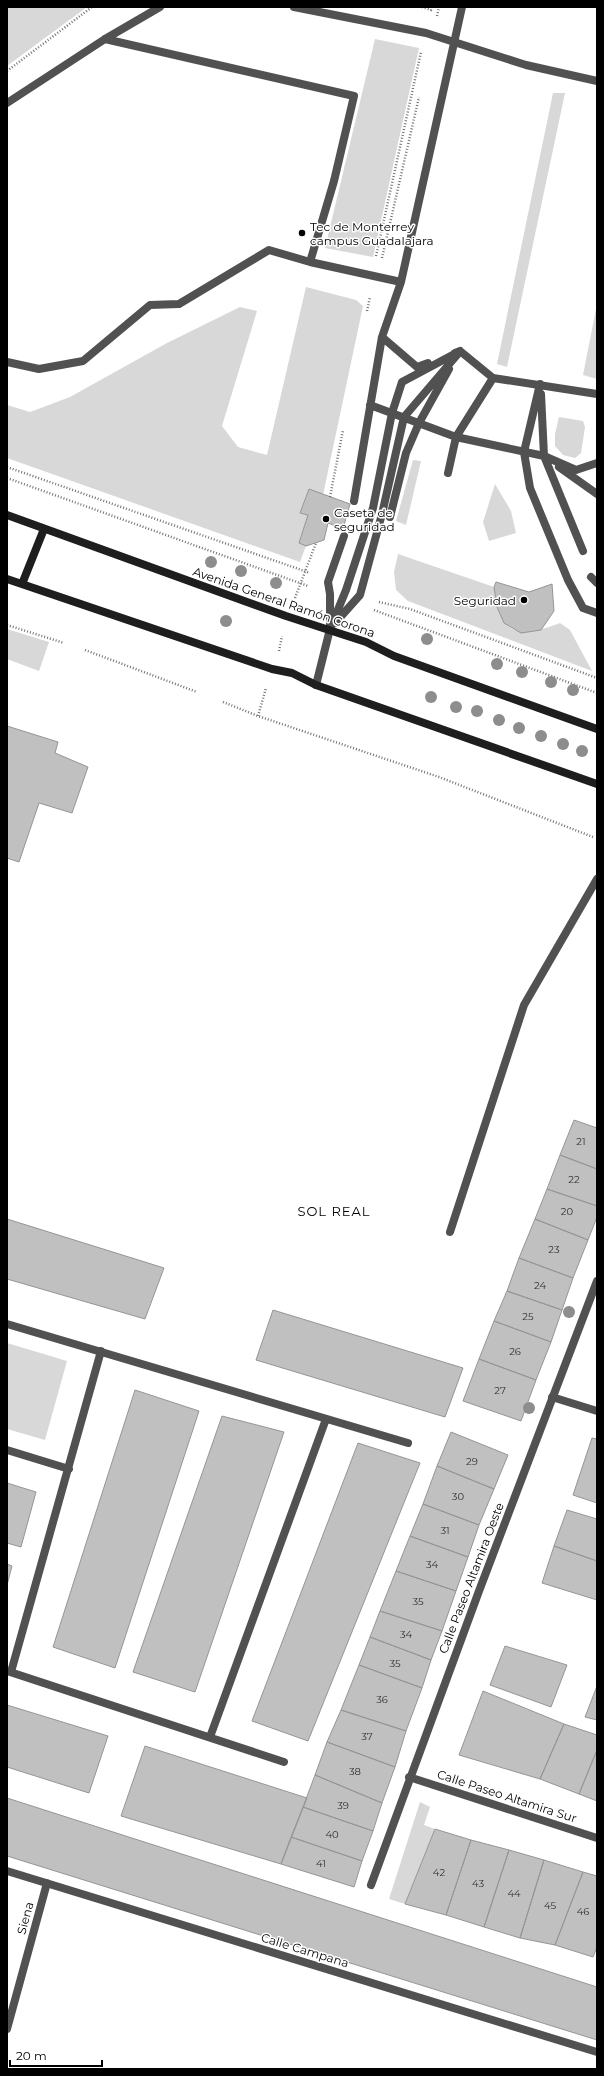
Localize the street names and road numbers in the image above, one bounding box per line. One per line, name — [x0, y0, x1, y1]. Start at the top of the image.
street label: Avenida General Ramón Corona — [191, 564, 377, 640]
street label: Calle Paseo Altamira Oeste — [435, 1500, 507, 1656]
street label: Calle Paseo Altamira Sur — [435, 1766, 579, 1826]
street label: Siena — [13, 1900, 37, 1936]
street label: Calle Campana — [259, 1930, 351, 1970]

